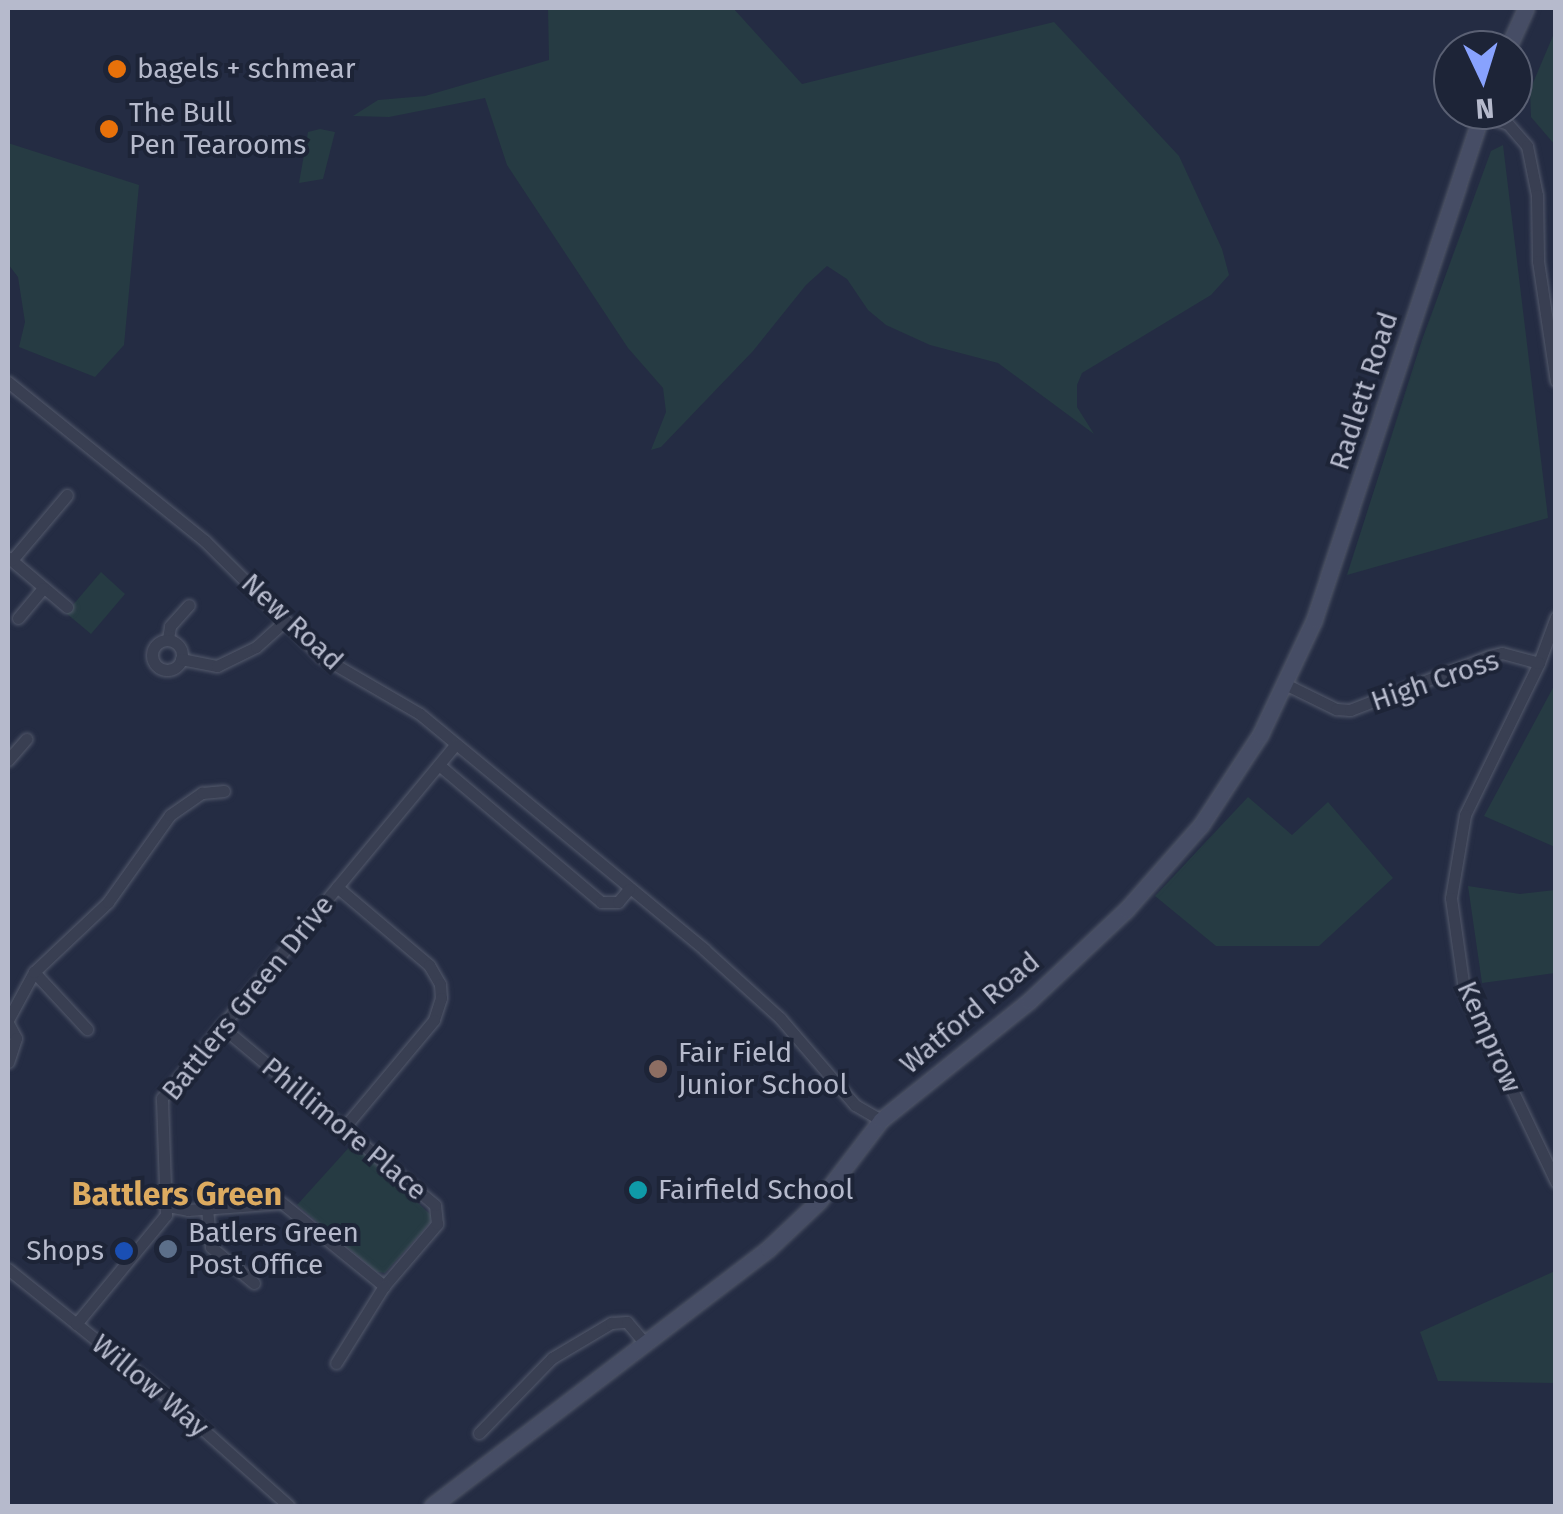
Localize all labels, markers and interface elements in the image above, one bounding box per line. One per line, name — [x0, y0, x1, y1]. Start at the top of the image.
north arrow — [1433, 30, 1533, 130]
place label: bagels + schmear — [137, 52, 356, 86]
marker: bagels + schmear — [106, 58, 128, 80]
text: N — [1475, 91, 1495, 126]
place label: The Bull Pen Tearooms — [129, 96, 306, 162]
marker: The Bull Pen Tearooms — [98, 118, 120, 140]
street label: Radlett Road — [1323, 308, 1405, 474]
street label: New Road — [234, 567, 350, 677]
street label: High Cross — [1367, 644, 1503, 718]
street label: Battlers Green Drive — [155, 889, 341, 1107]
street label: Watford Road — [893, 945, 1047, 1081]
street label: Kemprow — [1450, 976, 1528, 1098]
place label: Fair Field Junior School — [678, 1036, 848, 1102]
street label: Phillimore Place — [255, 1050, 433, 1208]
marker: Fair Field Junior School — [647, 1058, 669, 1080]
place label: Fairfield School — [658, 1173, 854, 1207]
district label: Battlers Green — [72, 1175, 282, 1213]
marker: Fairfield School — [627, 1179, 649, 1201]
place label: Batlers Green Post Office — [188, 1216, 359, 1282]
place label: Shops — [26, 1234, 104, 1268]
marker: Batlers Green Post Office — [157, 1238, 179, 1260]
marker: Shops — [113, 1240, 135, 1262]
street label: Willow Way — [85, 1327, 215, 1445]

